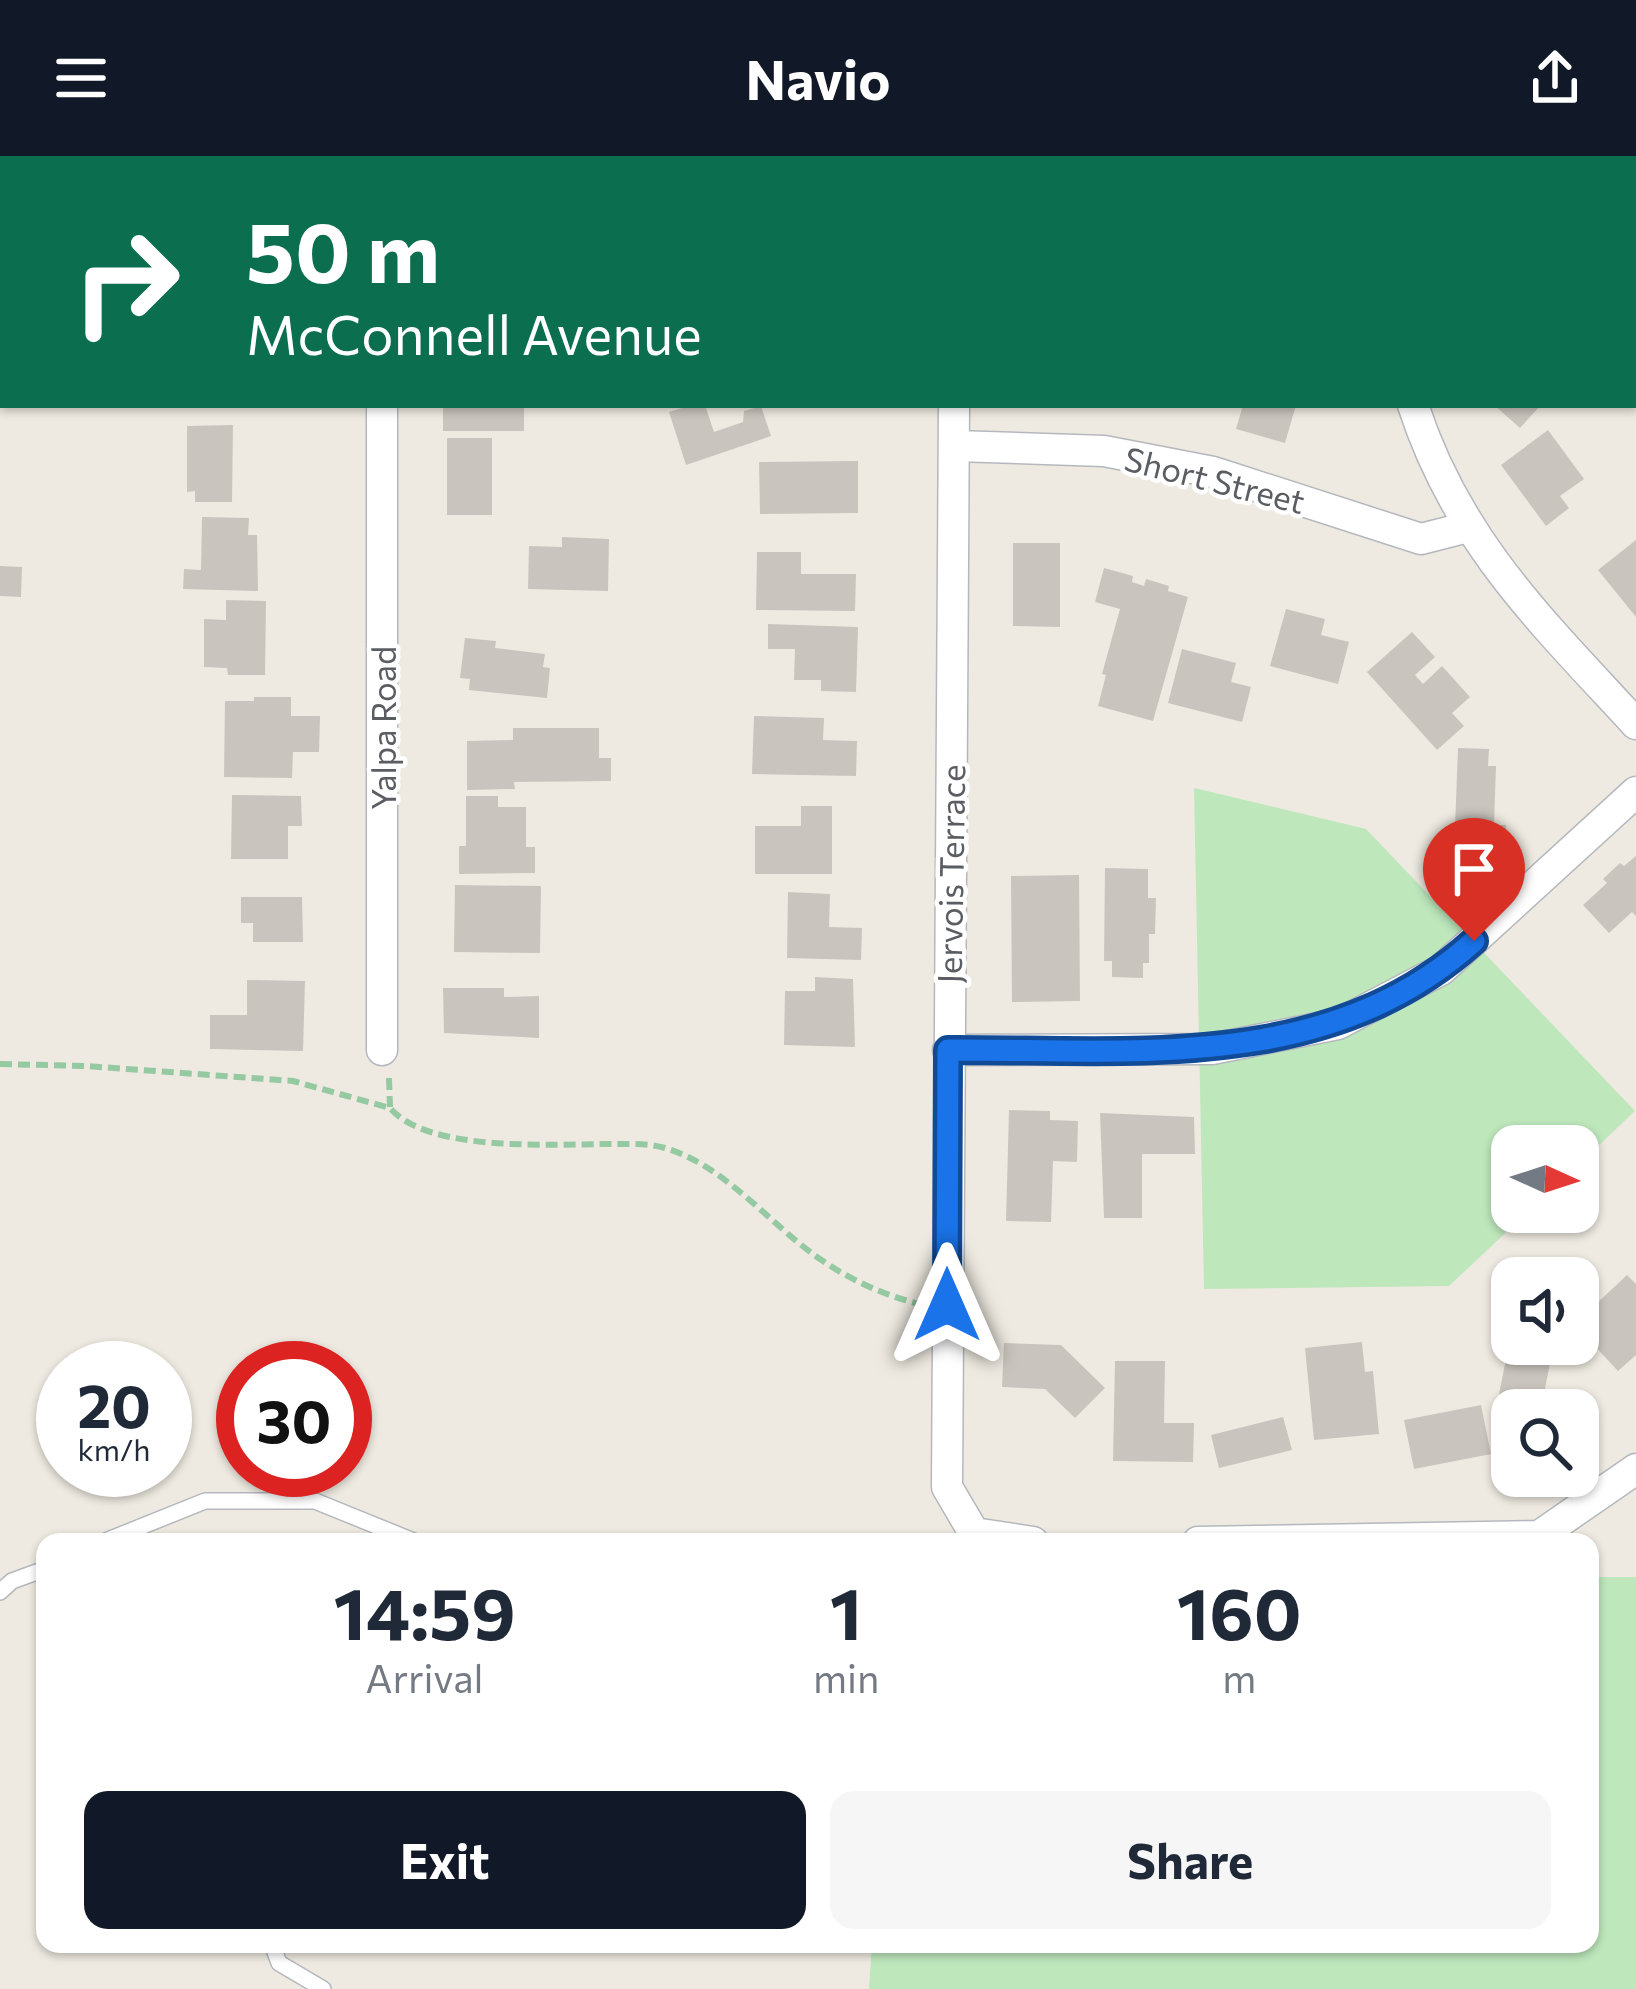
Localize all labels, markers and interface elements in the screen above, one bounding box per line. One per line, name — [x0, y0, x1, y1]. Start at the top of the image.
icon: menu — [48, 45, 114, 111]
text: Navio — [746, 45, 890, 111]
icon: share — [1522, 45, 1588, 111]
text: 50 m — [246, 198, 440, 300]
icon: right — [48, 204, 204, 360]
text: McConnell Avenue — [246, 300, 702, 366]
street label: Short Street — [1121, 437, 1309, 521]
street label: Yalpa Road — [362, 646, 403, 810]
street label: Jervois Terrace — [928, 764, 972, 984]
pin — [1423, 818, 1525, 941]
icon: arrive — [1441, 836, 1507, 902]
north arrow — [1491, 1125, 1599, 1233]
map controls — [1491, 1125, 1599, 1497]
position arrow — [884, 1242, 1010, 1368]
button: sound — [1491, 1257, 1599, 1365]
speed limit sign: 30 — [216, 1341, 372, 1497]
text: 20 — [77, 1367, 151, 1440]
button: search — [1491, 1389, 1599, 1497]
text: km/h — [78, 1430, 150, 1467]
text: 14:59 — [333, 1567, 516, 1655]
text: 1 — [830, 1567, 862, 1655]
text: 160 — [1177, 1567, 1302, 1655]
text: Arrival — [365, 1653, 483, 1701]
text: min — [813, 1653, 879, 1701]
text: m — [1222, 1653, 1256, 1701]
button: Exit — [84, 1791, 806, 1929]
button: Share — [830, 1791, 1551, 1929]

